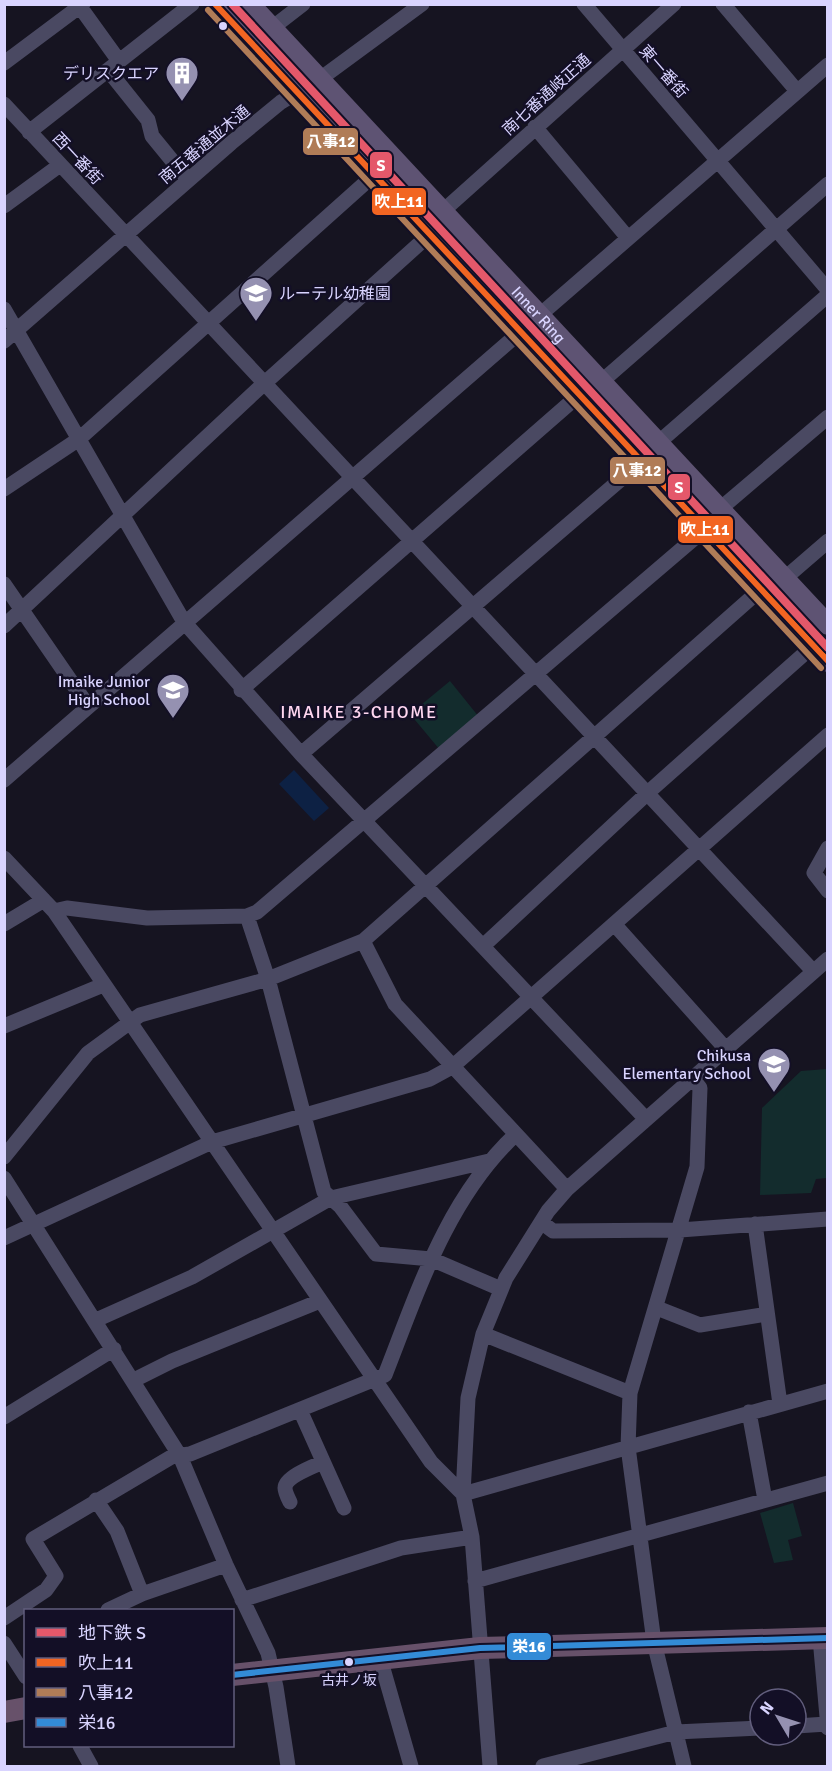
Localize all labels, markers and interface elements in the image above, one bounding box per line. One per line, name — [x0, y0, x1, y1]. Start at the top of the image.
unlabelled marker — [217, 20, 229, 32]
street label: 東一番街 — [635, 41, 692, 102]
street label: 南七番通岐正通 — [498, 50, 595, 140]
building icon: デリスクエア — [164, 55, 200, 102]
place label: デリスクエア — [63, 64, 159, 84]
street label: 南五番通並木通 — [155, 101, 254, 188]
line badge: 八事12 — [302, 127, 359, 156]
street label: 西一番街 — [48, 128, 106, 189]
text: 八事12 — [306, 132, 356, 152]
line badge: S — [369, 151, 393, 179]
text: S — [377, 156, 386, 176]
line badge: 吹上11 — [371, 187, 427, 216]
text: 吹上11 — [374, 192, 424, 212]
school or university icon: ルーテル幼稚園 — [238, 275, 274, 322]
street label: Inner Ring — [507, 282, 570, 348]
place label: ルーテル幼稚園 — [279, 284, 391, 304]
line badge: 八事12 — [609, 456, 666, 485]
text: 八事12 — [612, 461, 662, 481]
line badge: S — [667, 473, 691, 501]
text: S — [675, 478, 684, 498]
line badge: 吹上11 — [677, 515, 734, 544]
text: 吹上11 — [680, 520, 730, 540]
place label: Imaike Junior High School — [58, 672, 150, 710]
school or university icon: Imaike Junior High School — [155, 672, 191, 719]
district label: IMAIKE 3-CHOME — [280, 701, 438, 723]
place label: Chikusa Elementary School — [622, 1046, 751, 1084]
school or university icon: Chikusa Elementary School — [756, 1046, 792, 1093]
legend — [24, 1609, 234, 1747]
text: 地下鉄 S — [78, 1622, 146, 1644]
line badge: 栄16 — [506, 1632, 552, 1661]
text: 栄16 — [512, 1637, 546, 1657]
text: 吹上11 — [78, 1652, 133, 1674]
marker: 古井ノ坂 — [343, 1656, 355, 1668]
place label: 古井ノ坂 — [321, 1672, 377, 1689]
text: 八事12 — [78, 1682, 133, 1704]
north arrow — [748, 1687, 808, 1747]
text: N — [756, 1698, 778, 1719]
text: 栄16 — [78, 1712, 115, 1734]

